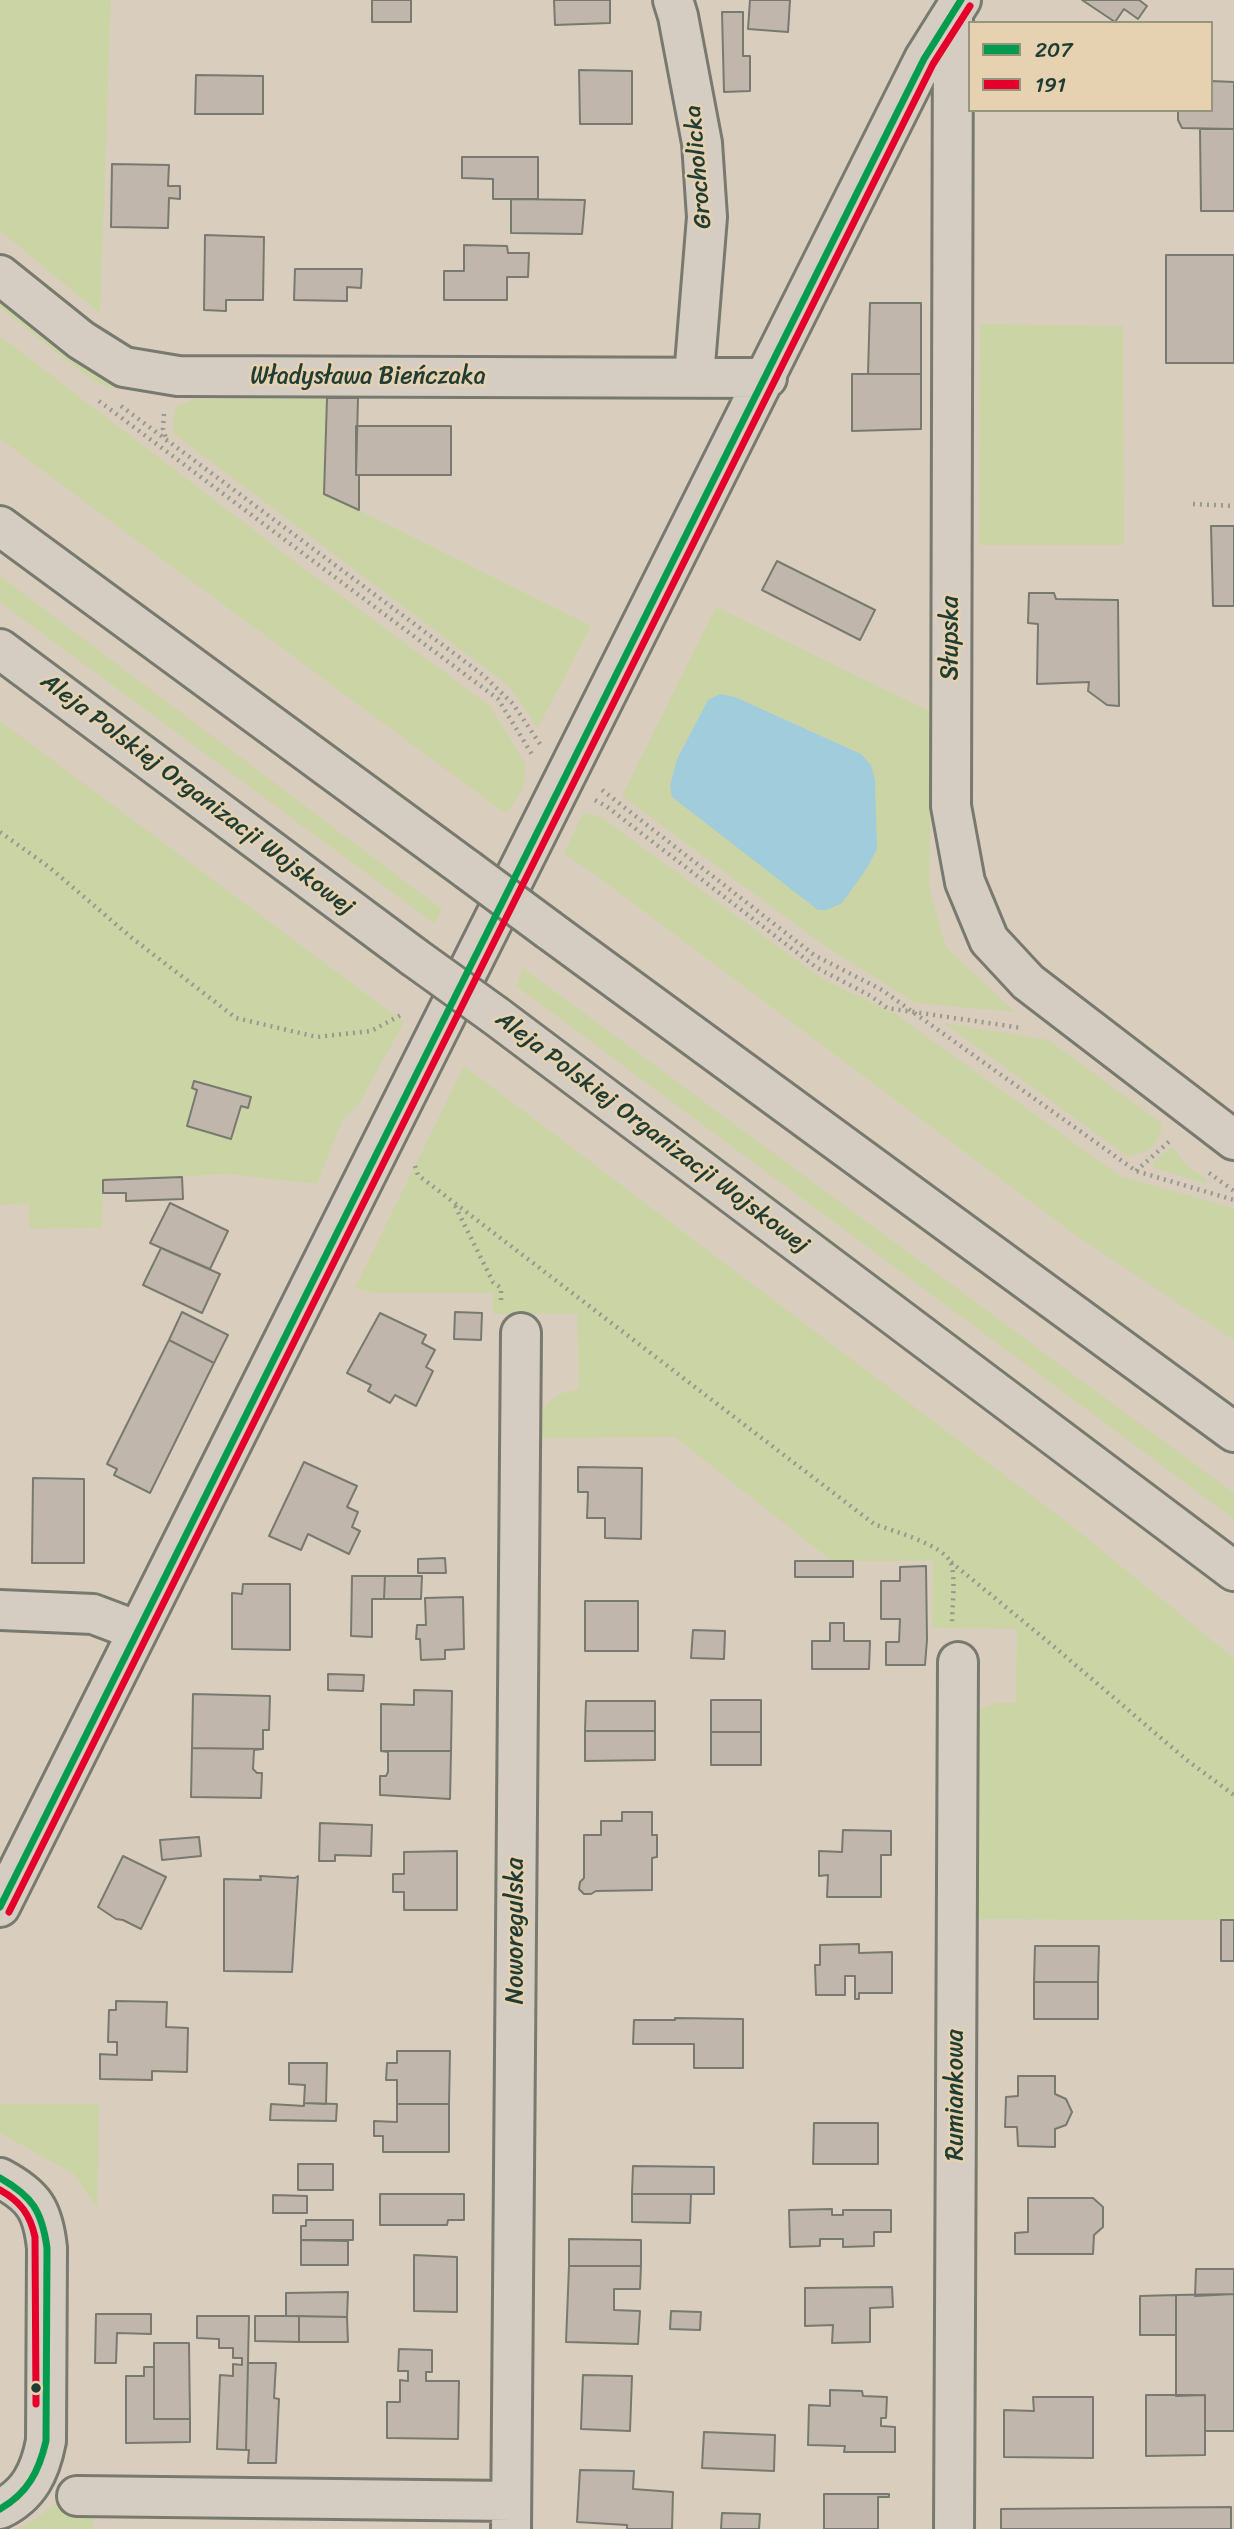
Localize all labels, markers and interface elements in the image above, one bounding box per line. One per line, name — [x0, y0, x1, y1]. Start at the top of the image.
legend — [968, 21, 1213, 112]
text: 207 — [1035, 31, 1072, 69]
text: 191 — [1035, 66, 1066, 104]
street label: Grocholicka — [679, 104, 719, 230]
street label: Władysława Bieńczaka — [250, 363, 486, 391]
street label: Słupska — [937, 596, 965, 680]
street label: Aleja Polskiej Organizacji Wojskowej — [34, 667, 360, 923]
street label: Aleja Polskiej Organizacji Wojskowej — [489, 1005, 815, 1261]
street label: Noworegulska — [502, 1858, 530, 2004]
street label: Rumiankowa — [942, 2029, 970, 2161]
unlabelled marker — [29, 2381, 43, 2395]

